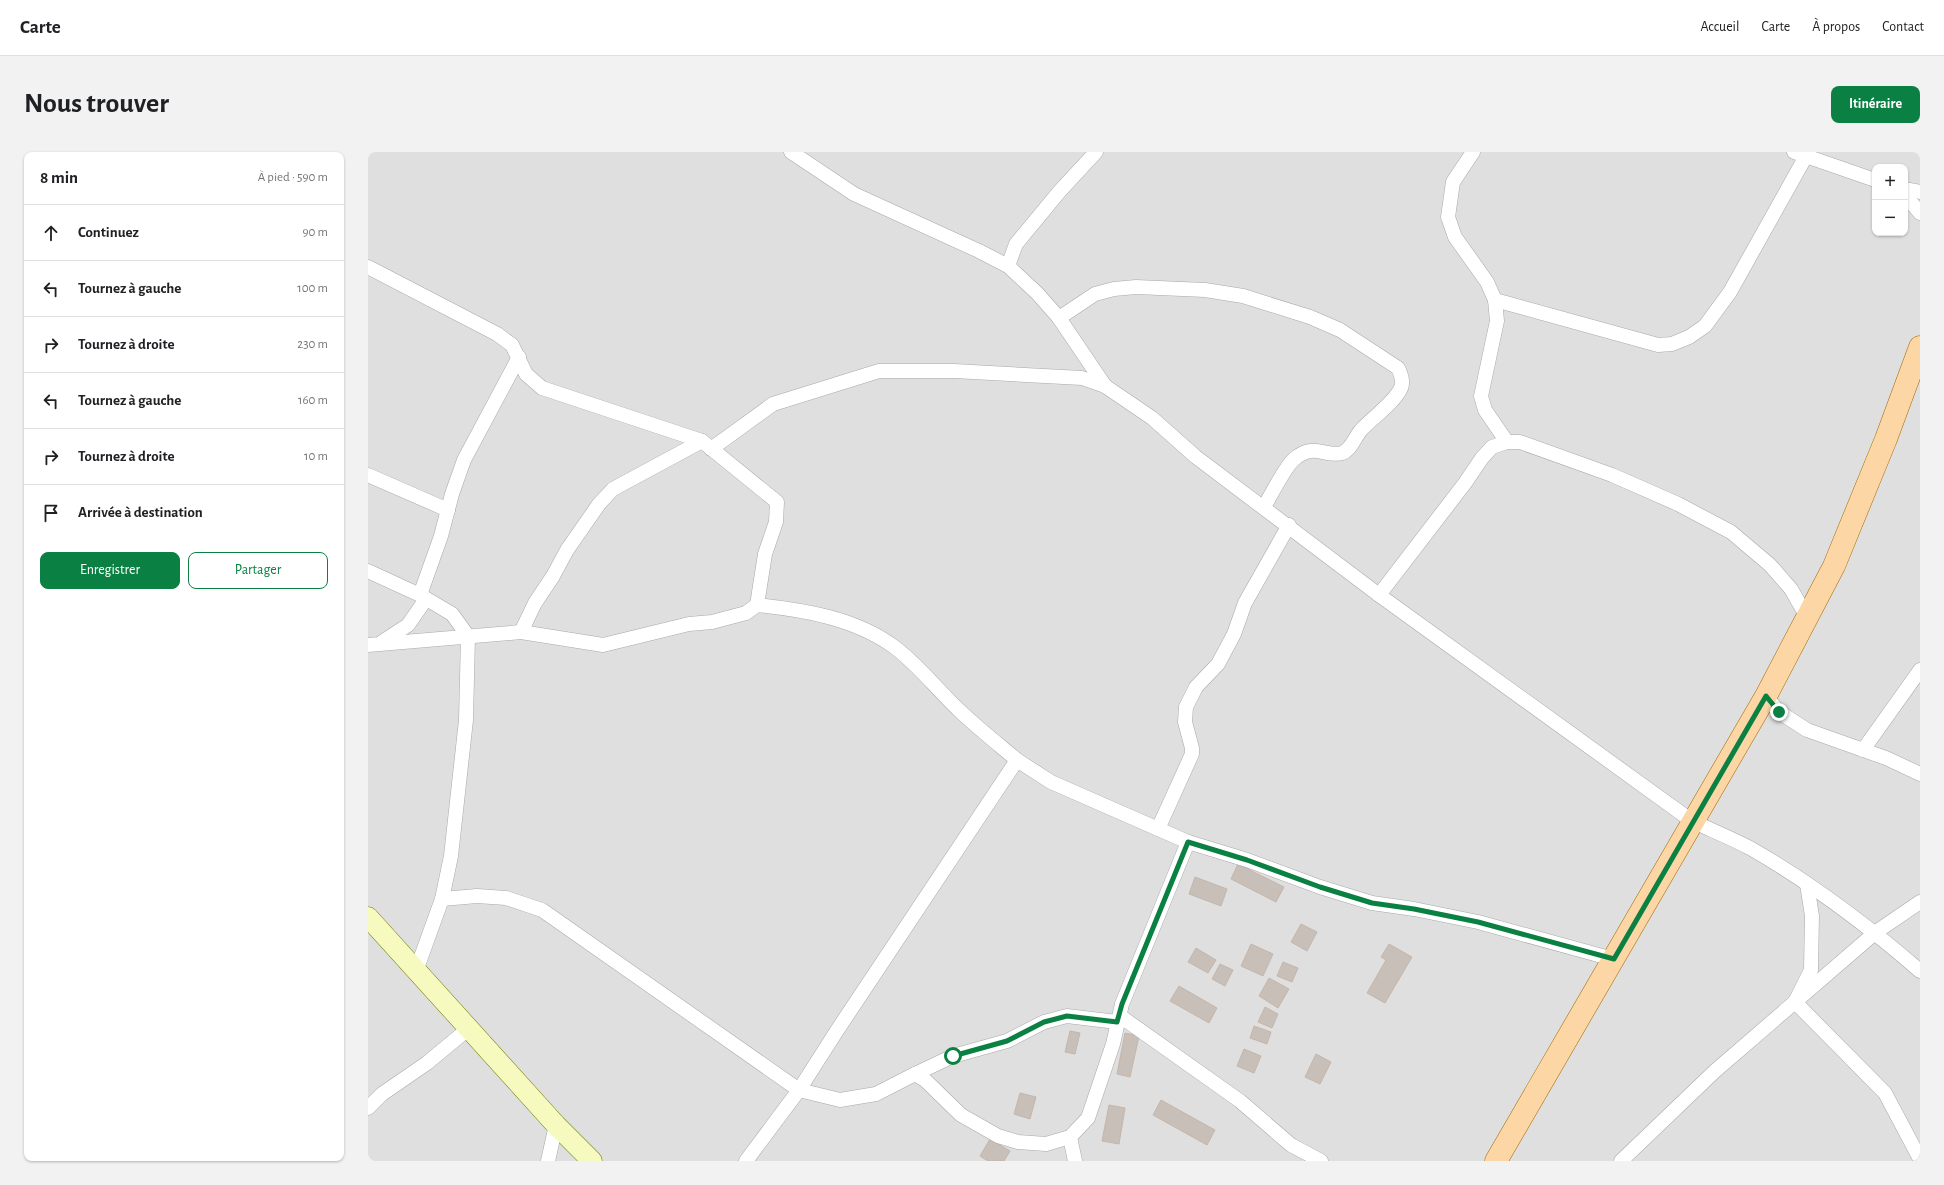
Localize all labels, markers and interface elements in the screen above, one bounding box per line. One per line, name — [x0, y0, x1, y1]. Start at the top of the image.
text: Carte — [20, 18, 61, 37]
text: Accueil — [1700, 20, 1739, 34]
text: Carte — [1761, 20, 1790, 34]
text: À propos — [1812, 20, 1860, 34]
text: Contact — [1882, 20, 1924, 34]
button: Itinéraire — [1831, 86, 1920, 123]
text: Nous trouver — [24, 90, 169, 118]
map controls — [1872, 164, 1908, 236]
button: + — [1872, 164, 1908, 200]
text: 8 min — [40, 169, 78, 186]
text: À pied · 590 m — [258, 171, 328, 184]
button: − — [1872, 200, 1908, 236]
icon: ahead — [40, 222, 62, 244]
text: Continuez — [78, 225, 139, 240]
text: 90 m — [302, 226, 328, 239]
icon: left — [40, 278, 62, 300]
text: Tournez à gauche — [78, 281, 181, 296]
text: 100 m — [297, 282, 328, 295]
icon: right — [40, 334, 62, 356]
text: Tournez à droite — [78, 337, 175, 352]
text: 230 m — [297, 338, 328, 351]
icon: left — [40, 390, 62, 412]
text: Tournez à gauche — [78, 393, 181, 408]
text: 160 m — [298, 394, 328, 407]
icon: right — [40, 446, 62, 468]
text: Tournez à droite — [78, 449, 175, 464]
text: 10 m — [304, 450, 328, 463]
icon: arrive — [40, 502, 62, 524]
text: Arrivée à destination — [78, 505, 203, 520]
button: Enregistrer — [40, 552, 180, 589]
button: Partager — [188, 552, 328, 589]
route end — [1770, 703, 1788, 721]
route start — [944, 1047, 962, 1065]

